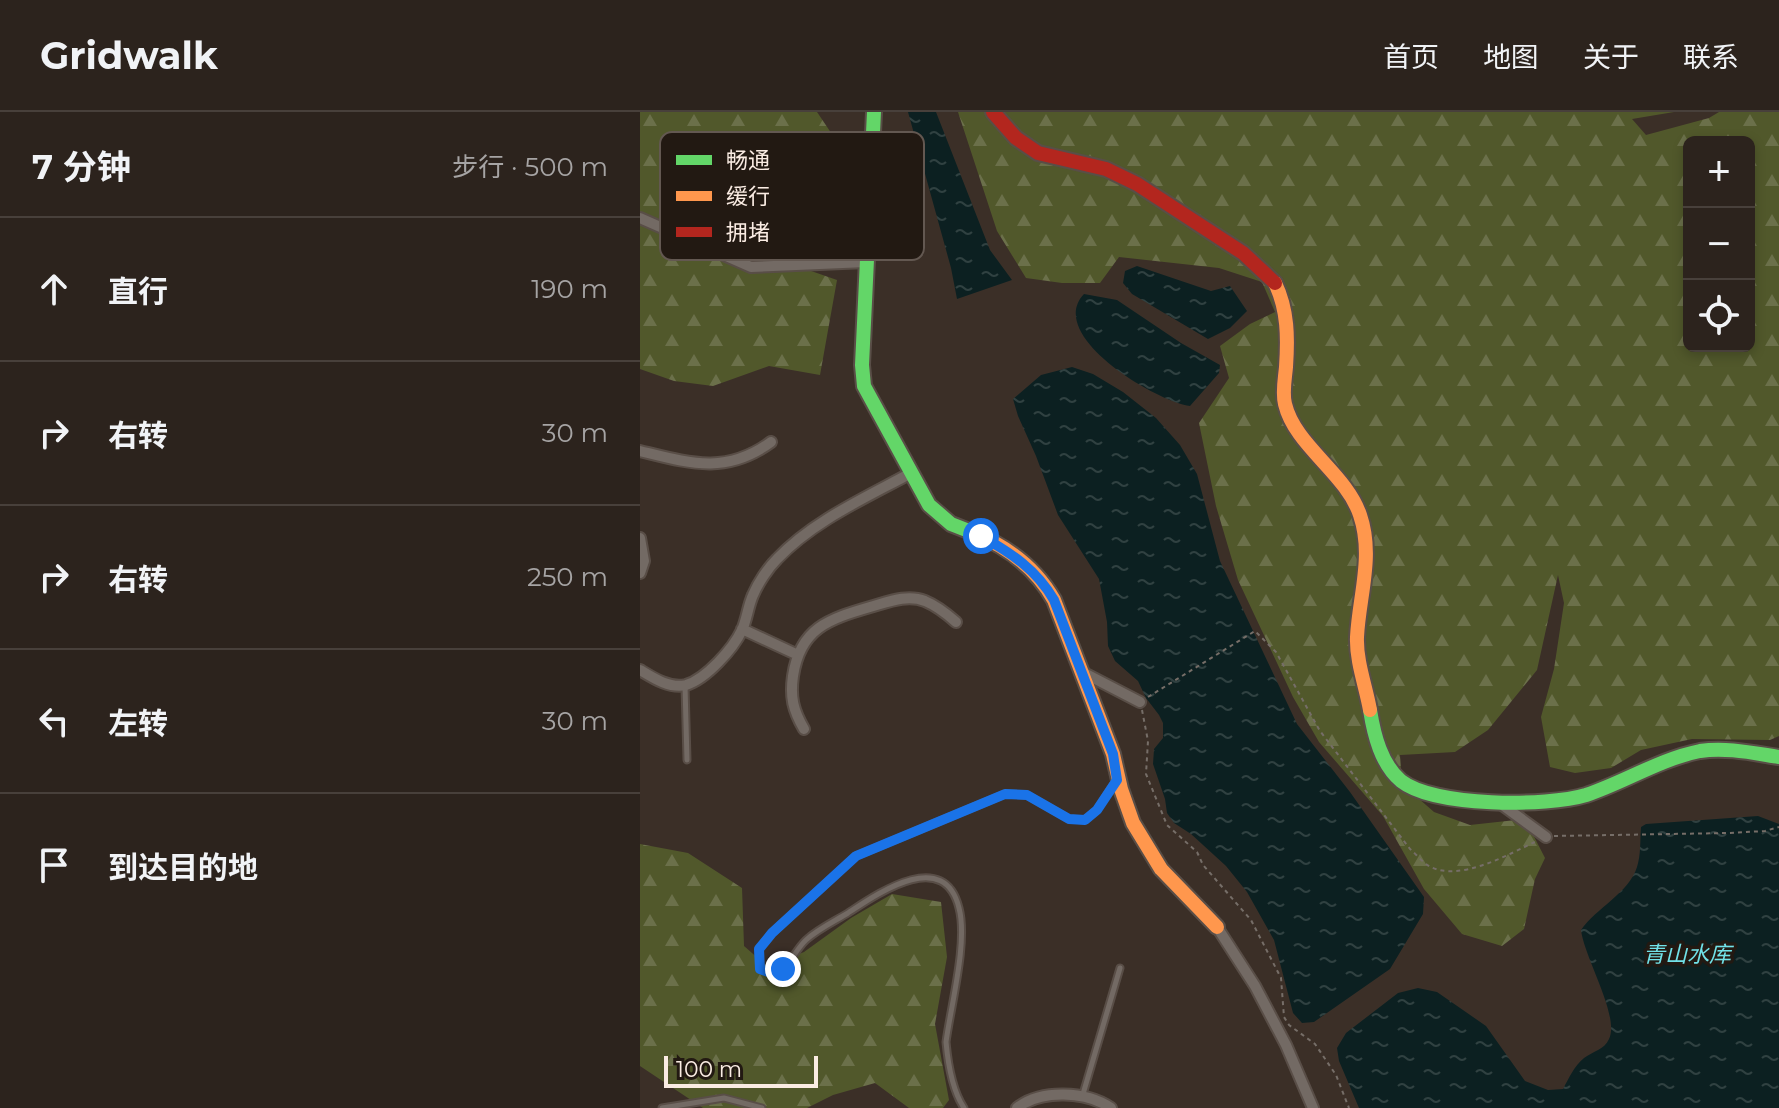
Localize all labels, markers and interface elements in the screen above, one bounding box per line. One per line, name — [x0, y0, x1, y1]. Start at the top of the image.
text: Gridwalk — [40, 32, 218, 79]
text: 首页 — [1383, 40, 1439, 74]
text: 地图 — [1483, 40, 1539, 74]
text: 关于 — [1583, 40, 1639, 74]
text: 联系 — [1683, 40, 1739, 74]
legend — [660, 132, 924, 260]
map controls — [1683, 136, 1755, 352]
button: + — [1683, 136, 1755, 208]
text: 7 分钟 — [32, 146, 131, 188]
text: 畅通 — [726, 147, 770, 174]
text: 步行 · 500 m — [452, 151, 608, 183]
text: 缓行 — [726, 183, 770, 210]
button: − — [1683, 208, 1755, 280]
text: 拥堵 — [726, 219, 770, 246]
icon: ahead — [32, 267, 76, 311]
text: 直行 — [108, 273, 168, 310]
text: 190 m — [531, 273, 608, 305]
button: locate — [1683, 280, 1755, 352]
icon: right — [32, 411, 76, 455]
text: 右转 — [108, 417, 168, 454]
text: 30 m — [542, 417, 608, 449]
route start — [963, 518, 999, 554]
icon: right — [32, 555, 76, 599]
text: 右转 — [108, 561, 168, 598]
text: 250 m — [527, 561, 608, 593]
icon: left — [32, 699, 76, 743]
text: 左转 — [108, 705, 168, 742]
text: 30 m — [542, 705, 608, 737]
icon: arrive — [32, 843, 76, 887]
text: 到达目的地 — [108, 849, 258, 886]
water label: 青山水库 — [1643, 941, 1735, 968]
route end — [765, 951, 801, 987]
scale bar — [664, 1052, 818, 1088]
text: 100 m — [676, 1056, 742, 1083]

